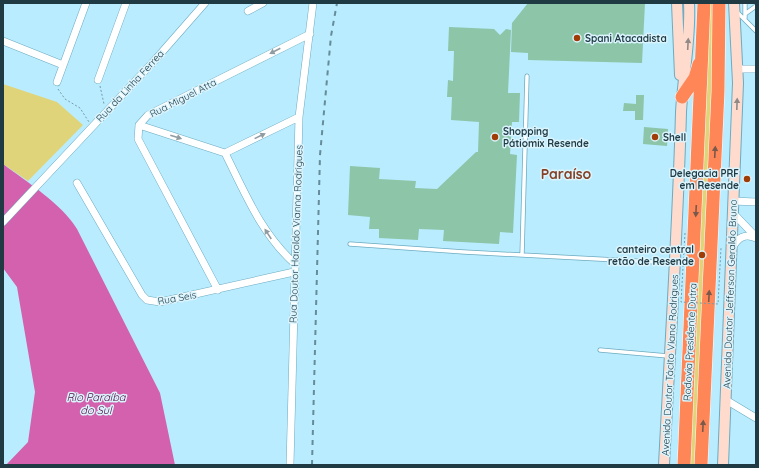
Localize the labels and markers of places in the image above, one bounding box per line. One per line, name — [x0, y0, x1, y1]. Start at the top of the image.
place label: Spani Atacadista — [585, 32, 667, 45]
marker: Spani Atacadista — [572, 33, 582, 43]
place label: Shopping Pátiomix Resende — [503, 125, 589, 150]
place label: Shell — [663, 131, 686, 144]
marker: Shopping Pátiomix Resende — [490, 132, 500, 142]
marker: Shell — [650, 132, 660, 142]
place label: Delegacia PRF em Resende — [670, 167, 739, 192]
marker: Delegacia PRF em Resende — [742, 174, 752, 184]
place label: canteiro central retão de Resende — [608, 243, 694, 268]
marker: canteiro central retão de Resende — [697, 250, 707, 260]

